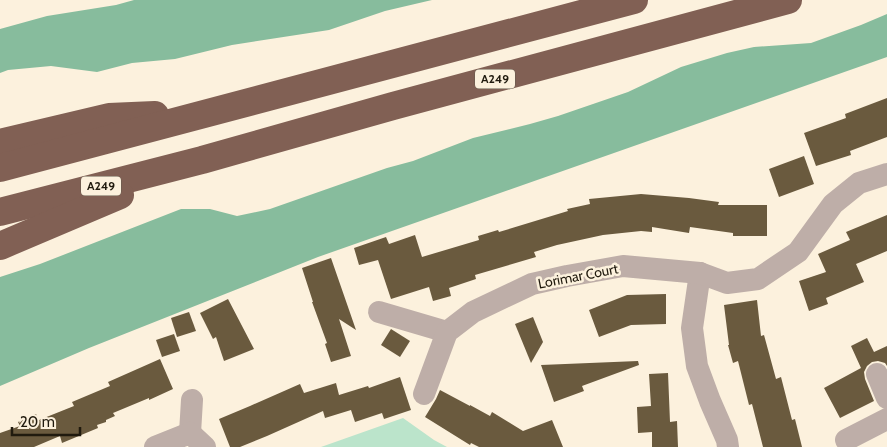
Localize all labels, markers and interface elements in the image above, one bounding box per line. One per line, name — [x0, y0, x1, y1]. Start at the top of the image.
road number: A249 — [475, 70, 515, 88]
road number: A249 — [81, 177, 121, 196]
street label: Lorimar Court — [536, 259, 620, 293]
scale bar — [12, 404, 80, 436]
text: 20 m — [20, 413, 55, 431]

